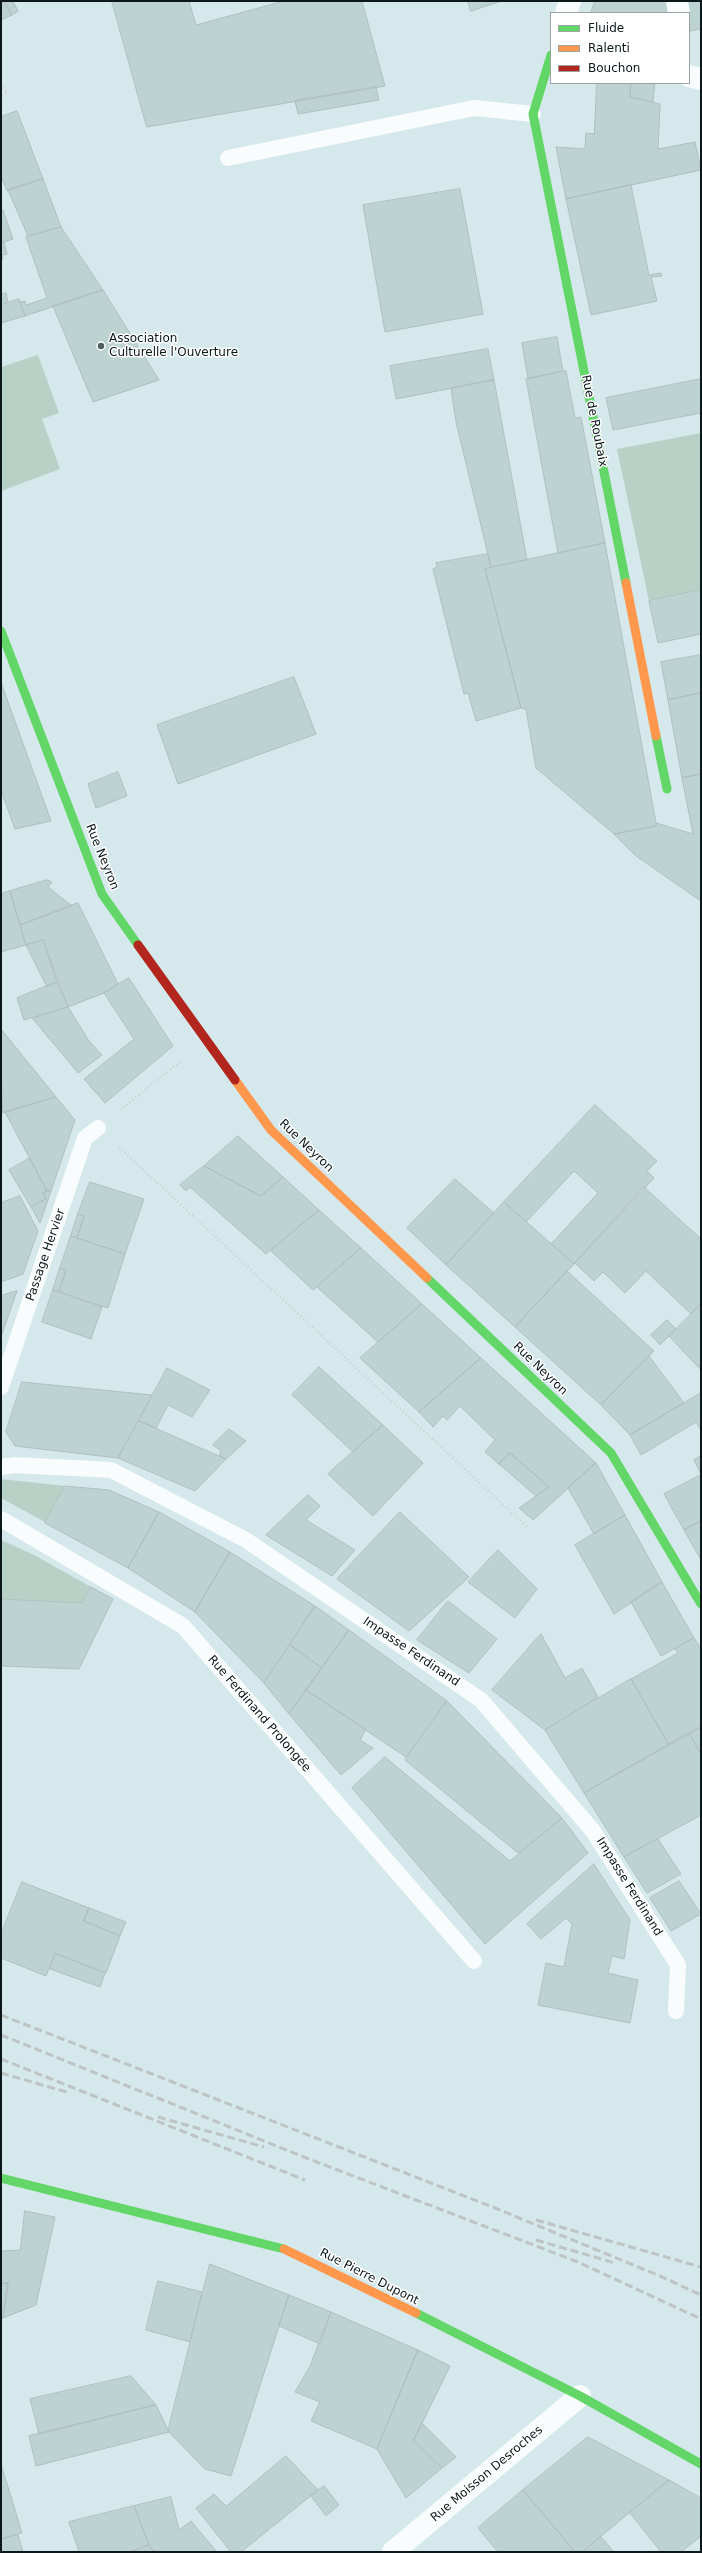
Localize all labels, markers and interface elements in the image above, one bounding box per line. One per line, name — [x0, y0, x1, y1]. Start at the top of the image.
legend — [550, 12, 690, 84]
text: Fluide — [588, 21, 624, 35]
text: Ralenti — [588, 41, 630, 55]
text: Bouchon — [588, 61, 640, 75]
place label: Association Culturelle l'Ouverture — [109, 332, 238, 360]
marker: Association Culturelle l'Ouverture — [96, 341, 106, 351]
street label: Rue de Roubaix — [578, 374, 610, 468]
street label: Rue Neyron — [82, 822, 122, 892]
street label: Rue Neyron — [276, 1117, 336, 1175]
street label: Passage Hervier — [23, 1207, 69, 1303]
street label: Rue Neyron — [510, 1340, 570, 1398]
street label: Impasse Ferdinand — [360, 1614, 462, 1690]
street label: Rue Ferdinand Prolongée — [204, 1653, 314, 1775]
street label: Impasse Ferdinand — [593, 1835, 665, 1939]
street label: Rue Pierre Dupont — [317, 2246, 421, 2308]
street label: Rue Moisson Desroches — [428, 2423, 546, 2525]

